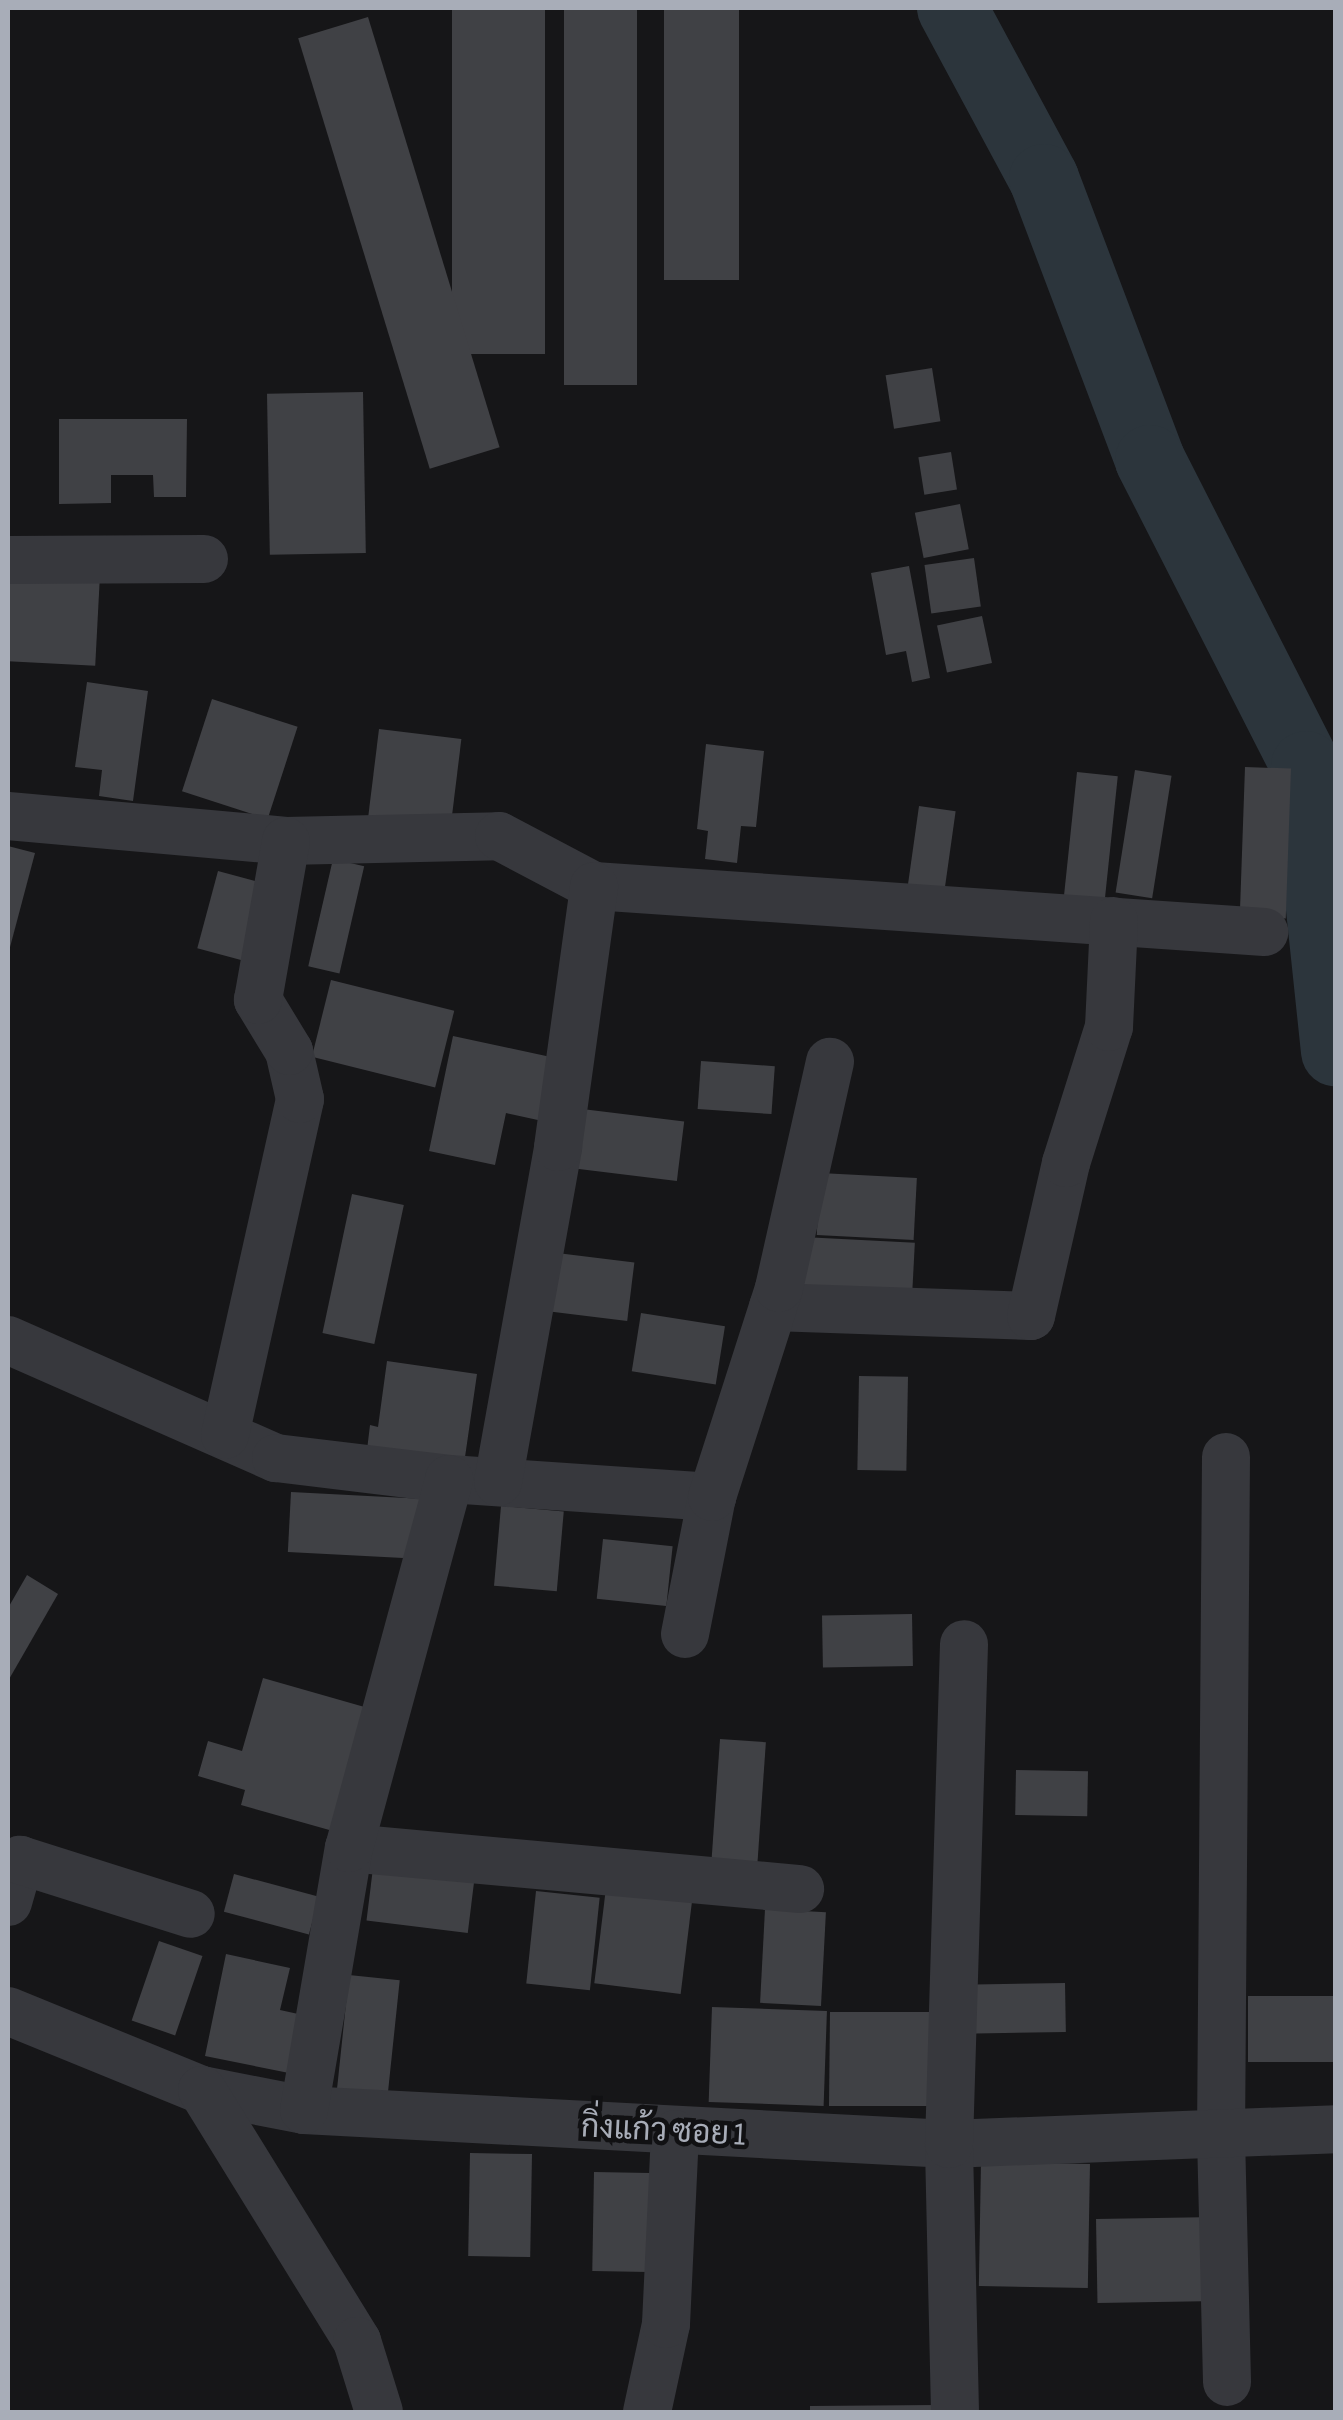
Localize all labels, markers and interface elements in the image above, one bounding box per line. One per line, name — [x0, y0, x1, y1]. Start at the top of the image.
street label: กิ่งแก้ว ซอย 1 — [580, 2109, 746, 2155]

